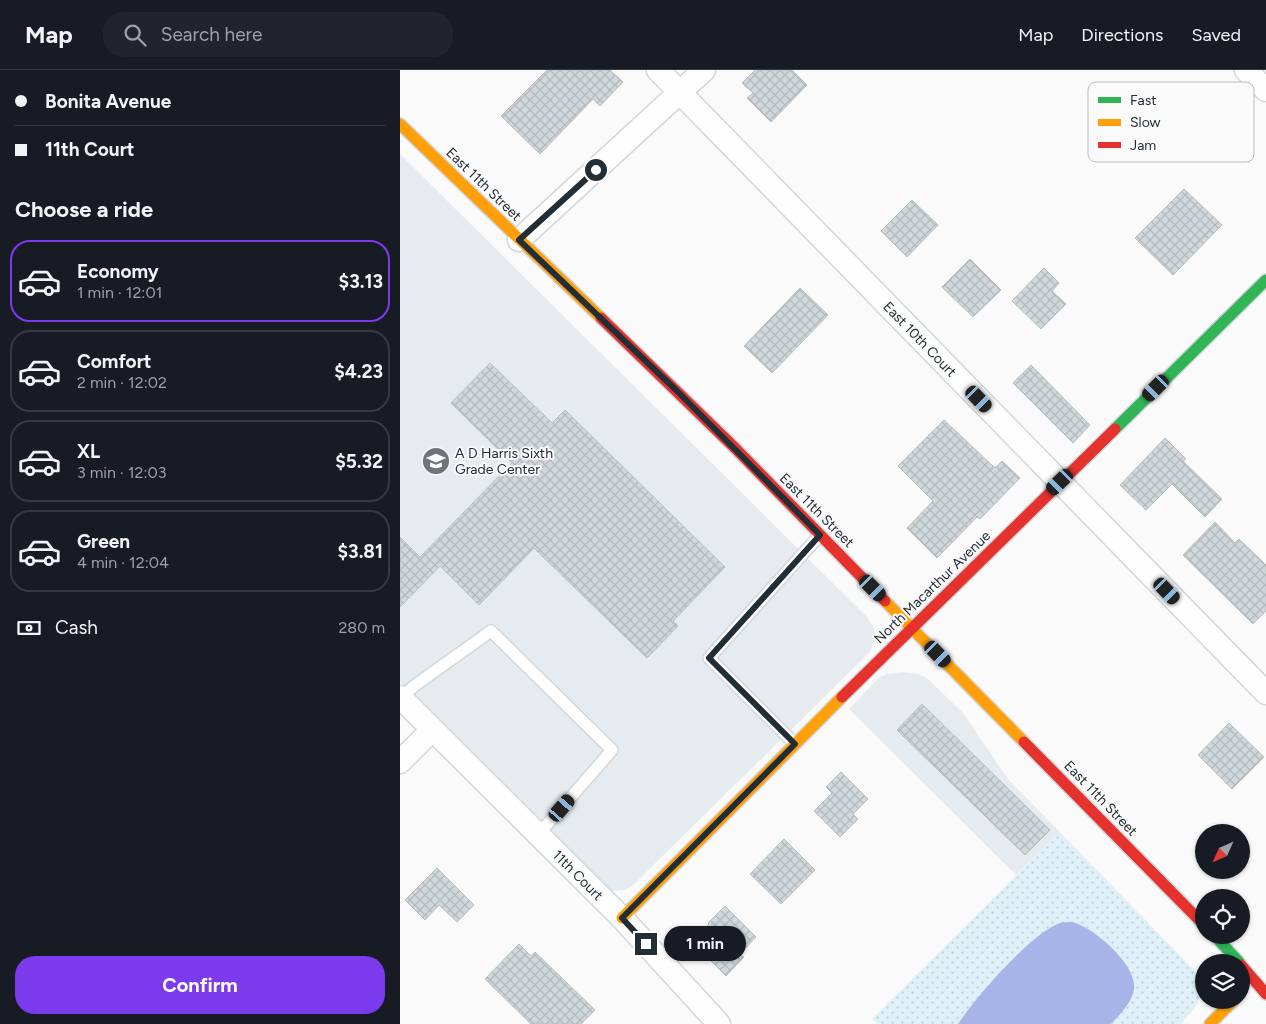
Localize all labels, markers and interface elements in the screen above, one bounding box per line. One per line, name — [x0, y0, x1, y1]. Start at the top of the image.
search box — [103, 12, 453, 57]
text: Map — [25, 20, 73, 49]
icon: search — [121, 21, 149, 49]
text: Search here — [161, 23, 262, 46]
text: Map — [1018, 24, 1053, 46]
text: Directions — [1081, 24, 1163, 46]
text: Saved — [1191, 24, 1241, 46]
legend — [1088, 82, 1254, 162]
text: Bonita Avenue — [45, 90, 171, 113]
text: Fast — [1130, 92, 1156, 109]
text: Slow — [1130, 114, 1161, 131]
text: Jam — [1130, 137, 1156, 154]
text: 11th Court — [45, 138, 134, 161]
street label: East 11th Street — [442, 144, 525, 225]
route start — [585, 159, 607, 181]
text: Choose a ride — [15, 196, 153, 223]
icon: car — [17, 259, 62, 304]
text: Economy — [77, 260, 159, 283]
text: $3.13 — [339, 270, 383, 293]
text: 1 min · 12:01 — [77, 283, 162, 302]
street label: East 10th Court — [879, 298, 960, 381]
icon: car — [17, 349, 62, 394]
text: Comfort — [77, 350, 152, 373]
text: $4.23 — [334, 360, 383, 383]
car — [1140, 372, 1171, 404]
text: 2 min · 12:02 — [77, 373, 167, 392]
car — [963, 383, 994, 415]
icon: car — [17, 439, 62, 484]
text: XL — [77, 440, 100, 463]
place label: A D Harris Sixth Grade Center — [455, 445, 553, 478]
school or university icon: A D Harris Sixth Grade Center — [421, 446, 451, 476]
text: $5.32 — [335, 450, 383, 473]
text: 3 min · 12:03 — [77, 463, 166, 482]
car — [1044, 466, 1076, 498]
street label: East 11th Street — [776, 470, 857, 551]
street label: North Macarthur Avenue — [871, 527, 994, 647]
icon: car — [17, 529, 62, 574]
text: Green — [77, 530, 130, 553]
text: $3.81 — [338, 540, 383, 563]
text: 4 min · 12:04 — [77, 553, 169, 572]
car — [857, 572, 888, 604]
car — [1151, 575, 1182, 607]
icon: cash — [15, 614, 43, 642]
text: Cash — [55, 616, 98, 639]
text: 280 m — [338, 618, 385, 637]
car — [922, 638, 953, 670]
street label: East 11th Street — [1060, 757, 1141, 840]
car — [546, 792, 577, 824]
north arrow — [1195, 824, 1250, 879]
map controls — [1195, 824, 1250, 1009]
street label: 11th Court — [549, 847, 606, 904]
button: locate — [1195, 889, 1250, 944]
callout: 1 min — [664, 926, 746, 962]
route end — [635, 933, 657, 955]
text: 1 min — [686, 934, 724, 953]
button: layers — [1195, 954, 1250, 1009]
button: Confirm — [15, 956, 385, 1014]

